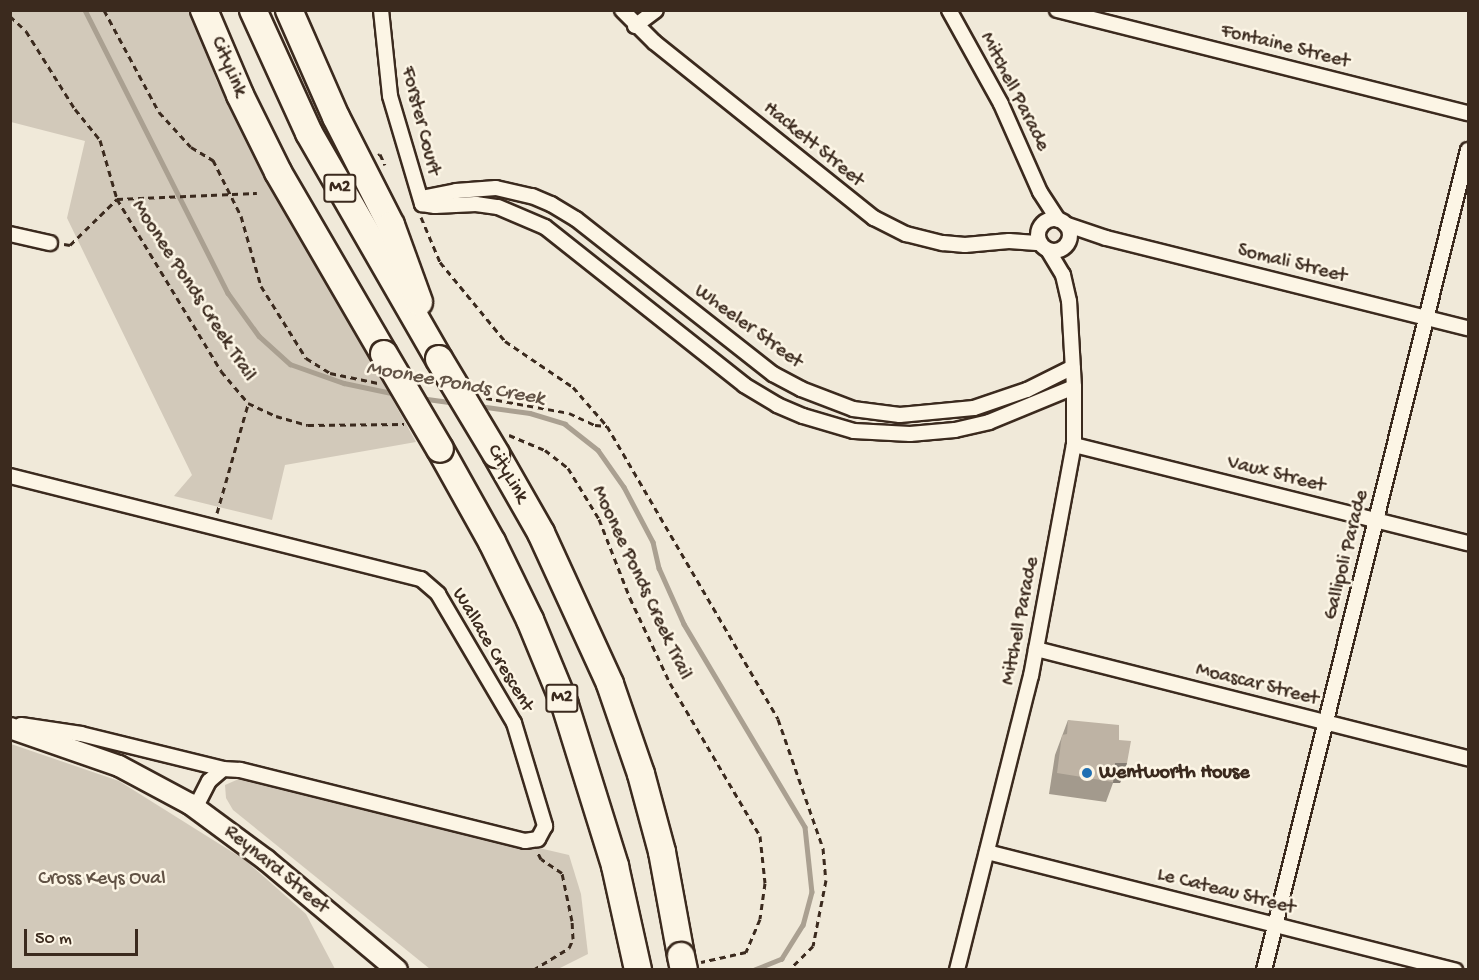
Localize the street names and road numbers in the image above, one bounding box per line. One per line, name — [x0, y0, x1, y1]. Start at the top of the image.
street label: Fontaine Street — [1218, 19, 1352, 75]
street label: Mitchell Parade — [974, 29, 1054, 155]
street label: CityLink — [205, 33, 251, 101]
street label: Forster Court — [395, 64, 445, 178]
street label: Hackett Street — [758, 97, 868, 193]
road number: M2 — [322, 173, 358, 203]
street label: Moonee Ponds Creek Trail — [125, 196, 261, 386]
street label: Somali Street — [1235, 239, 1349, 289]
street label: Wheeler Street — [689, 280, 807, 374]
street label: CityLink — [481, 441, 533, 507]
street label: Vaux Street — [1224, 451, 1328, 499]
street label: Moonee Ponds Creek Trail — [586, 482, 696, 684]
street label: Gallipoli Parade — [1319, 488, 1375, 622]
street label: Mitchell Parade — [997, 555, 1045, 687]
street label: Wallace Crescent — [446, 584, 538, 716]
street label: Moascar Street — [1193, 658, 1321, 712]
road number: M2 — [544, 683, 580, 713]
street label: Reynard Street — [219, 820, 333, 920]
street label: Le Cateau Street — [1155, 863, 1297, 921]

